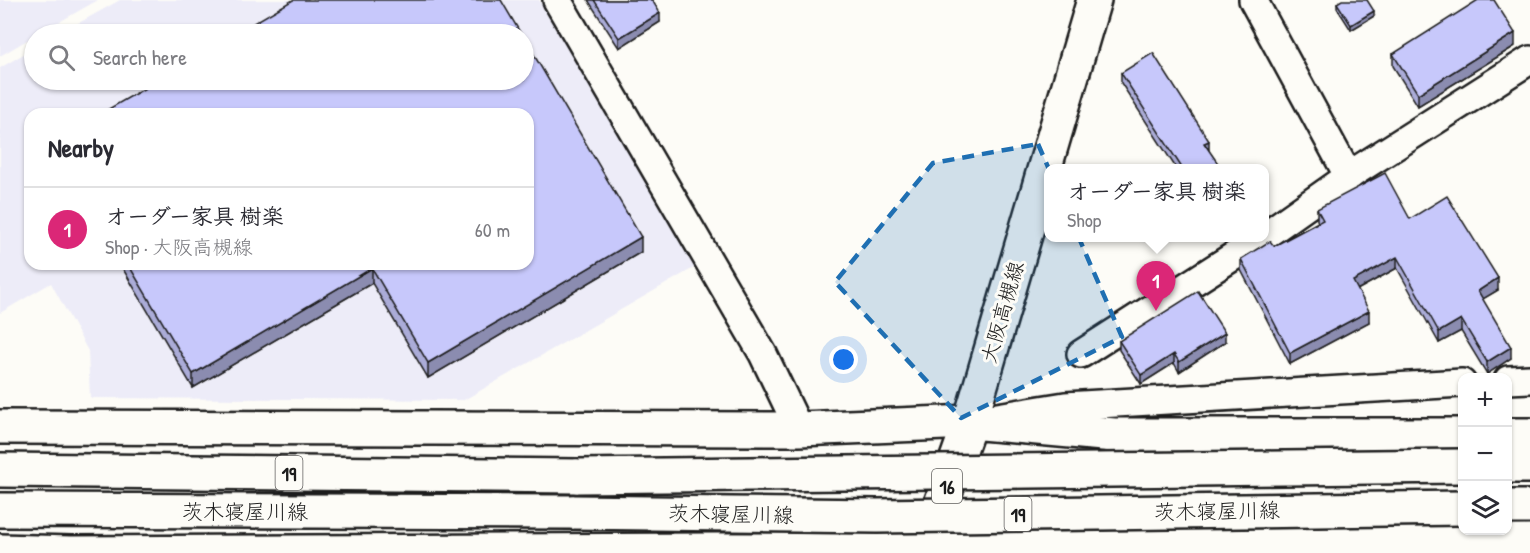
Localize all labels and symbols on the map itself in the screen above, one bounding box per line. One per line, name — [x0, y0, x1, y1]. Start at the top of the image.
street label: 大阪高槻線 — [974, 258, 1030, 366]
pin: 1 — [1136, 262, 1176, 311]
your location — [829, 345, 858, 374]
road number: 19 — [276, 456, 302, 490]
road number: 16 — [932, 469, 962, 503]
street label: 茨木寝屋川線 — [1154, 495, 1280, 527]
street label: 茨木寝屋川線 — [182, 497, 308, 526]
road number: 19 — [1004, 497, 1032, 531]
street label: 茨木寝屋川線 — [668, 498, 794, 530]

